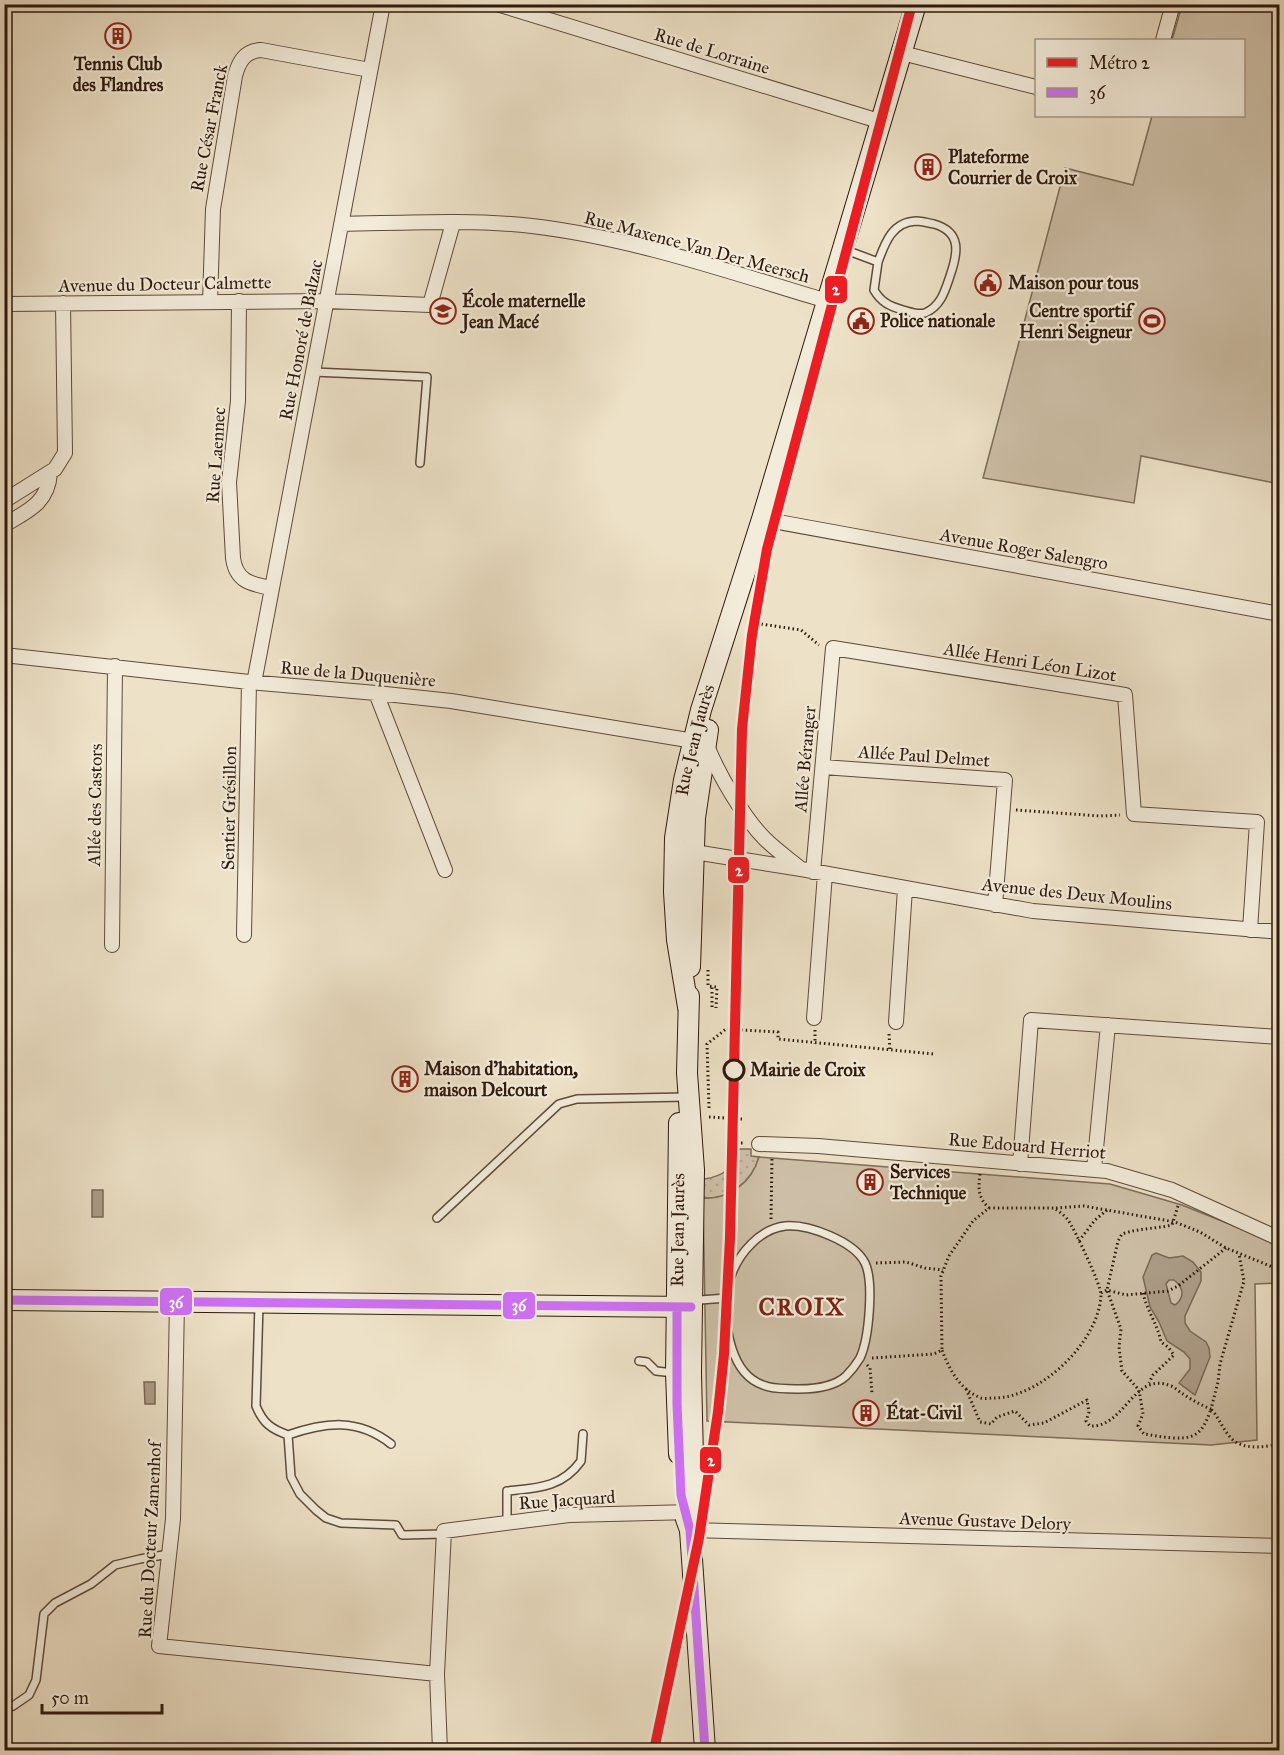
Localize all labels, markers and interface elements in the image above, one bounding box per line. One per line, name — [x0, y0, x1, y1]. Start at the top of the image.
building icon: Tennis Club des Flandres — [103, 21, 133, 51]
street label: Rue de Lorraine — [652, 23, 772, 79]
legend — [1035, 39, 1245, 117]
text: Métro 2 — [1089, 52, 1150, 74]
place label: Tennis Club des Flandres — [73, 53, 164, 96]
street label: Rue César Franck — [186, 62, 232, 194]
text: 36 — [1089, 82, 1106, 104]
place label: Plateforme Courrier de Croix — [948, 146, 1078, 189]
building icon: Plateforme Courrier de Croix — [913, 152, 943, 182]
street label: Rue Maxence Van Der Meersch — [582, 206, 812, 288]
street label: Rue Honoré de Balzac — [275, 257, 327, 422]
public building icon: Maison pour tous — [973, 268, 1003, 298]
street label: Avenue du Docteur Calmette — [57, 271, 272, 297]
place label: Maison pour tous — [1008, 272, 1139, 295]
line badge: 2 — [824, 275, 848, 304]
text: 2 — [832, 280, 841, 299]
place label: École maternelle Jean Macé — [460, 287, 586, 334]
school or university icon: École maternelle Jean Macé — [428, 296, 458, 326]
place label: Centre sportif Henri Seigneur — [1019, 300, 1135, 344]
public building icon: Police nationale — [846, 306, 876, 336]
sports icon: Centre sportif Henri Seigneur — [1137, 306, 1167, 336]
place label: Police nationale — [880, 310, 996, 332]
street label: Rue Laennec — [202, 406, 230, 504]
street label: Avenue Roger Salengro — [937, 523, 1110, 576]
street label: Allée Henri Léon Lizot — [941, 637, 1119, 687]
street label: Rue de la Duquenière — [279, 656, 437, 693]
street label: Rue Jean Jaurès — [671, 682, 719, 797]
street label: Allée Béranger — [789, 705, 822, 814]
street label: Allée Paul Delmet — [856, 740, 991, 772]
street label: Allée des Castors — [83, 743, 107, 868]
street label: Sentier Grésillon — [217, 745, 241, 870]
line badge: 2 — [727, 856, 750, 884]
text: 2 — [735, 861, 744, 880]
street label: Avenue des Deux Moulins — [980, 873, 1173, 915]
place label: Maison d'habitation, maison Delcourt — [423, 1058, 578, 1101]
marker: Mairie de Croix — [723, 1059, 745, 1081]
place label: Mairie de Croix — [750, 1059, 867, 1081]
building icon: Maison d'habitation, maison Delcourt — [390, 1064, 420, 1094]
street label: Rue Edouard Herriot — [947, 1128, 1107, 1164]
place label: Services Technique — [889, 1161, 967, 1205]
building icon: Services Technique — [855, 1167, 885, 1197]
street label: Rue Jean Jaurès — [666, 1173, 690, 1287]
line badge: 36 — [159, 1287, 193, 1316]
line badge: 36 — [502, 1291, 536, 1320]
district label: CROIX — [758, 1292, 846, 1322]
text: 36 — [169, 1293, 184, 1313]
text: 36 — [512, 1296, 527, 1316]
building icon: État-Civil — [851, 1398, 881, 1428]
place label: État-Civil — [886, 1399, 963, 1424]
street label: Rue du Docteur Zamenhof — [134, 1438, 166, 1639]
line badge: 2 — [699, 1446, 722, 1474]
text: 2 — [707, 1451, 716, 1470]
street label: Rue Jacquard — [518, 1486, 616, 1515]
street label: Avenue Gustave Delory — [898, 1507, 1072, 1535]
scale bar — [42, 1677, 162, 1715]
text: 50 m — [51, 1687, 89, 1709]

